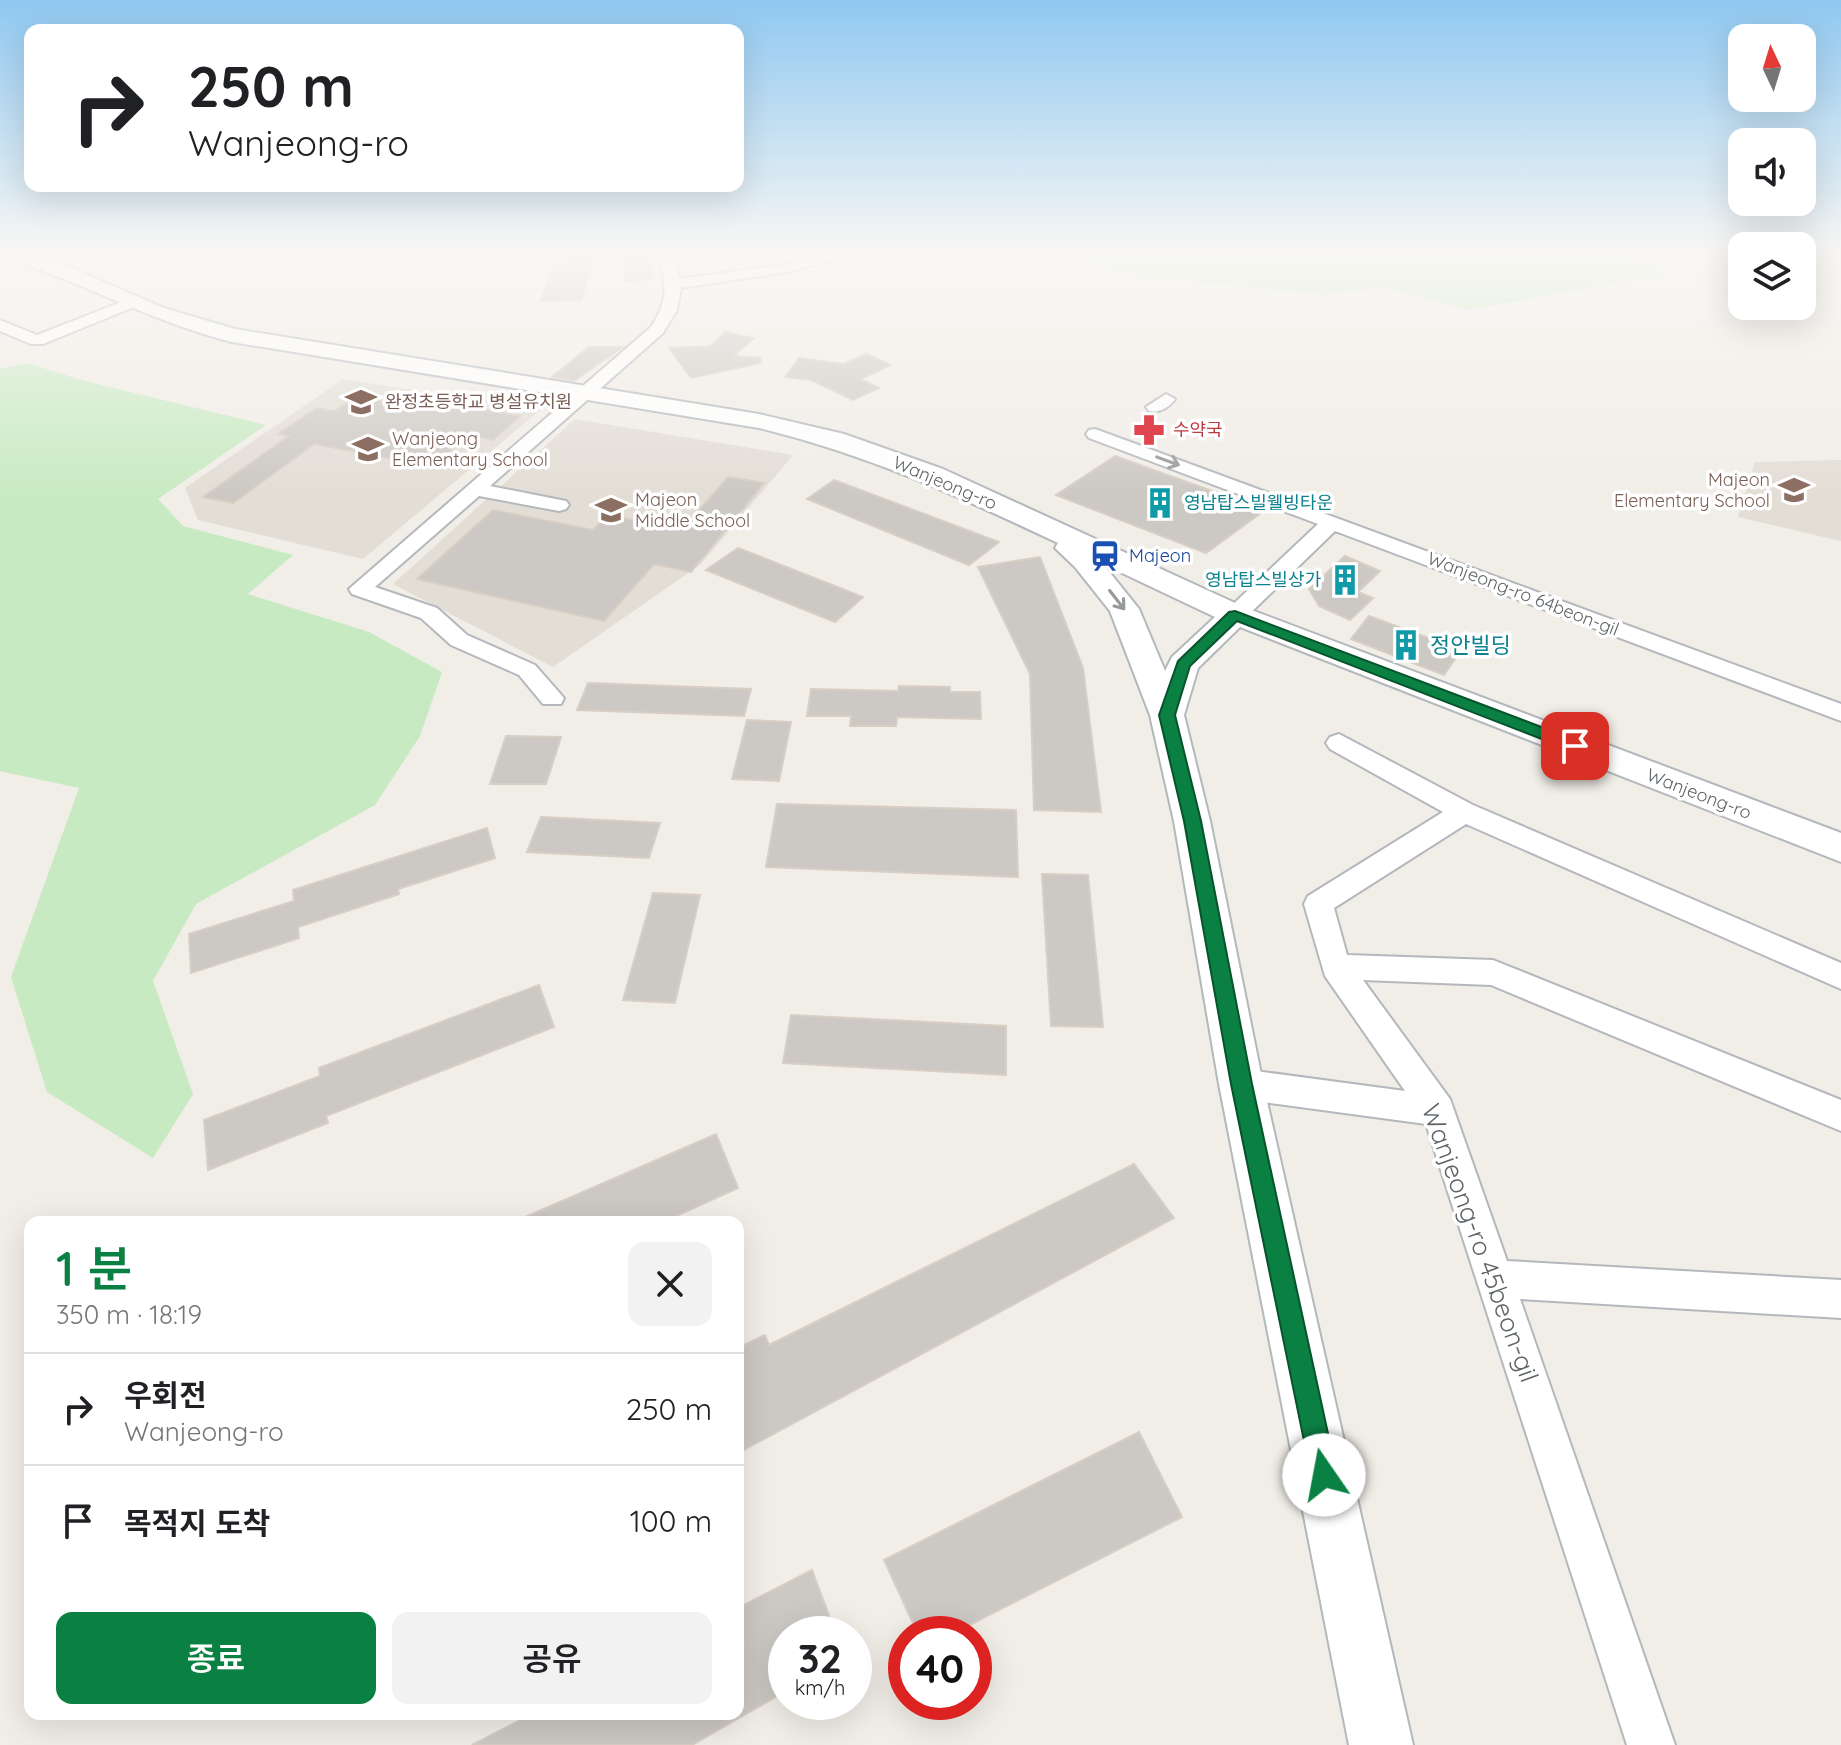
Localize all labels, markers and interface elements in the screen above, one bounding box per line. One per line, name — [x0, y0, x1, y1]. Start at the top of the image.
north arrow — [1728, 24, 1816, 112]
map controls — [1728, 24, 1816, 320]
text: 250 m — [188, 51, 354, 121]
icon: right — [56, 56, 160, 160]
text: Wanjeong-ro — [188, 120, 409, 165]
button: sound — [1728, 128, 1816, 216]
button: layers — [1728, 232, 1816, 320]
school or university icon: 완정초등학교 병설유치원 — [344, 385, 378, 419]
place label: 완정초등학교 병설유치원 — [385, 390, 572, 413]
pharmacy icon: 수약국 — [1132, 413, 1166, 447]
place label: 수약국 — [1173, 418, 1223, 441]
place label: Wanjeong Elementary School — [392, 427, 548, 471]
school or university icon: Wanjeong Elementary School — [351, 432, 385, 466]
street label: Wanjeong-ro — [890, 450, 1001, 515]
one-way arrow — [1155, 455, 1180, 469]
place label: Majeon Elementary School — [1614, 468, 1770, 512]
school or university icon: Majeon Elementary School — [1777, 473, 1811, 507]
building icon: 영남탑스빌웰빙타운 — [1143, 486, 1177, 520]
place label: Majeon Middle School — [635, 488, 750, 532]
place label: 영남탑스빌웰빙타운 — [1184, 491, 1333, 514]
school or university icon: Majeon Middle School — [594, 493, 628, 527]
station icon: Majeon — [1088, 539, 1122, 573]
place label: Majeon — [1129, 544, 1191, 567]
street label: Wanjeong-ro 64beon-gil — [1424, 546, 1622, 641]
building icon: 영남탑스빌상가 — [1328, 563, 1362, 597]
place label: 영남탑스빌상가 — [1205, 568, 1321, 591]
one-way arrow — [1108, 589, 1125, 610]
building icon: 정안빌딩 — [1389, 628, 1423, 662]
place label: 정안빌딩 — [1430, 631, 1511, 659]
pin — [1541, 712, 1609, 780]
icon: arrive — [1553, 724, 1597, 768]
street label: Wanjeong-ro — [1643, 763, 1755, 824]
street label: Wanjeong-ro 45beon-gil — [1415, 1099, 1546, 1387]
text: 1 분 — [56, 1238, 132, 1298]
button: close — [628, 1242, 712, 1326]
text: 350 m · 18:19 — [56, 1298, 202, 1331]
text: 우회전 — [124, 1376, 207, 1414]
icon: right — [56, 1387, 100, 1431]
text: 250 m — [626, 1390, 712, 1428]
text: Wanjeong-ro — [124, 1415, 284, 1448]
position arrow — [1282, 1433, 1366, 1517]
icon: arrive — [56, 1499, 100, 1543]
text: 100 m — [630, 1502, 712, 1540]
text: 목적지 도착 — [124, 1504, 270, 1542]
button: 종료 — [56, 1612, 376, 1704]
button: 공유 — [392, 1612, 712, 1704]
speed limit sign: 40 — [888, 1616, 992, 1720]
text: 32 — [798, 1633, 842, 1683]
text: km/h — [795, 1675, 845, 1700]

